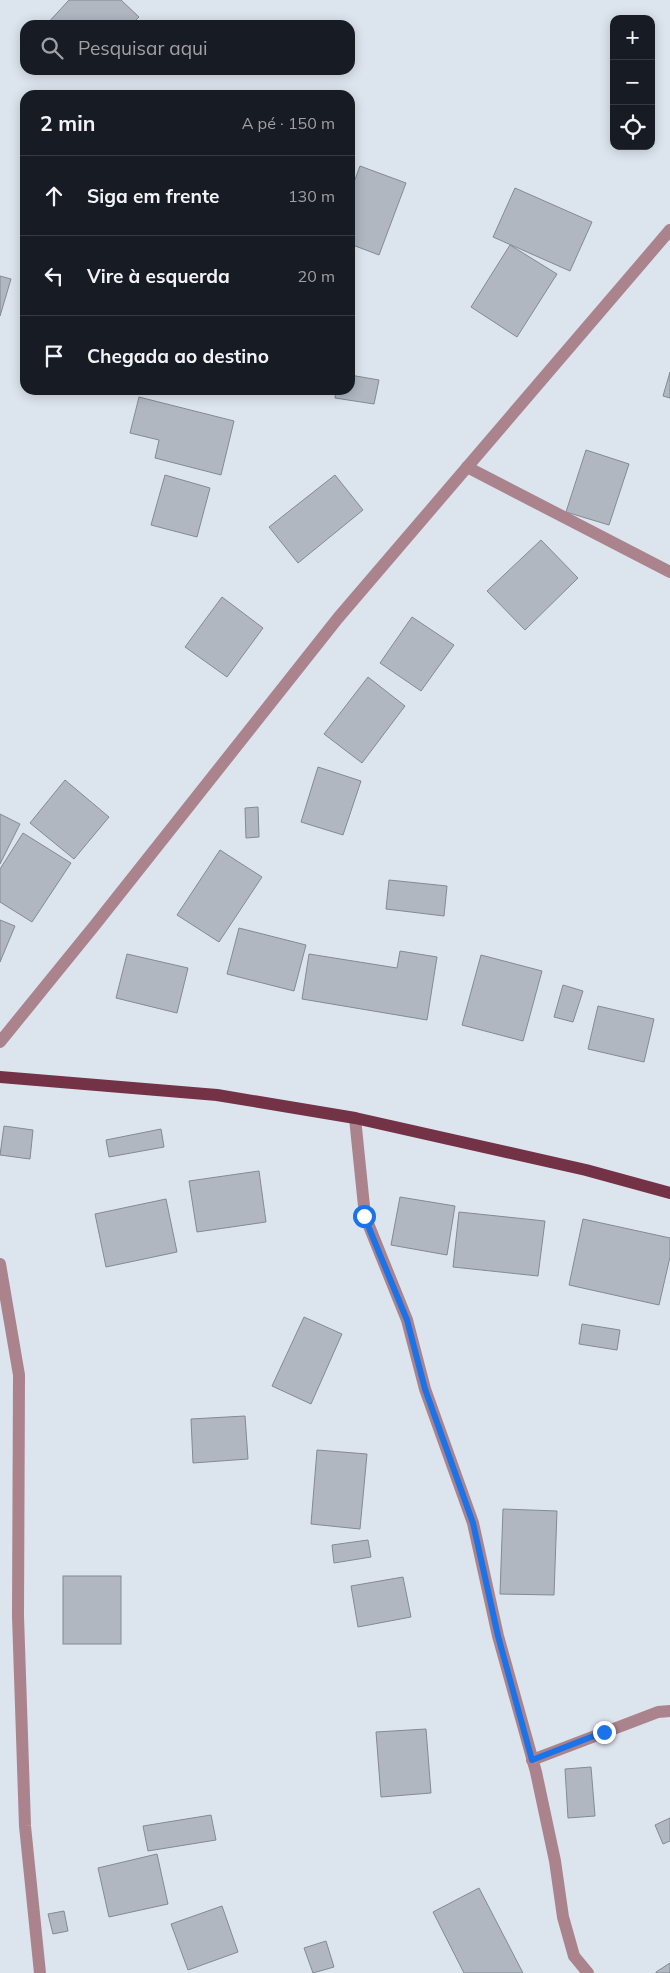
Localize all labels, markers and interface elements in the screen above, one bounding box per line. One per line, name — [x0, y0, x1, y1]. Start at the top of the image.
map controls — [610, 15, 655, 150]
button: + — [610, 15, 655, 60]
search box — [20, 20, 355, 75]
icon: search — [38, 34, 66, 62]
text: Pesquisar aqui — [78, 36, 208, 60]
button: − — [610, 60, 655, 105]
button: locate — [610, 105, 655, 150]
text: 2 min — [40, 110, 95, 136]
text: A pé · 150 m — [242, 113, 335, 133]
icon: ahead — [40, 182, 68, 210]
text: Siga em frente — [87, 184, 219, 208]
text: 130 m — [288, 186, 335, 206]
icon: left — [40, 262, 68, 290]
text: Vire à esquerda — [87, 264, 230, 288]
text: 20 m — [298, 266, 335, 286]
icon: arrive — [40, 342, 68, 370]
text: Chegada ao destino — [87, 344, 269, 368]
route start — [353, 1205, 376, 1228]
route end — [593, 1721, 616, 1744]

